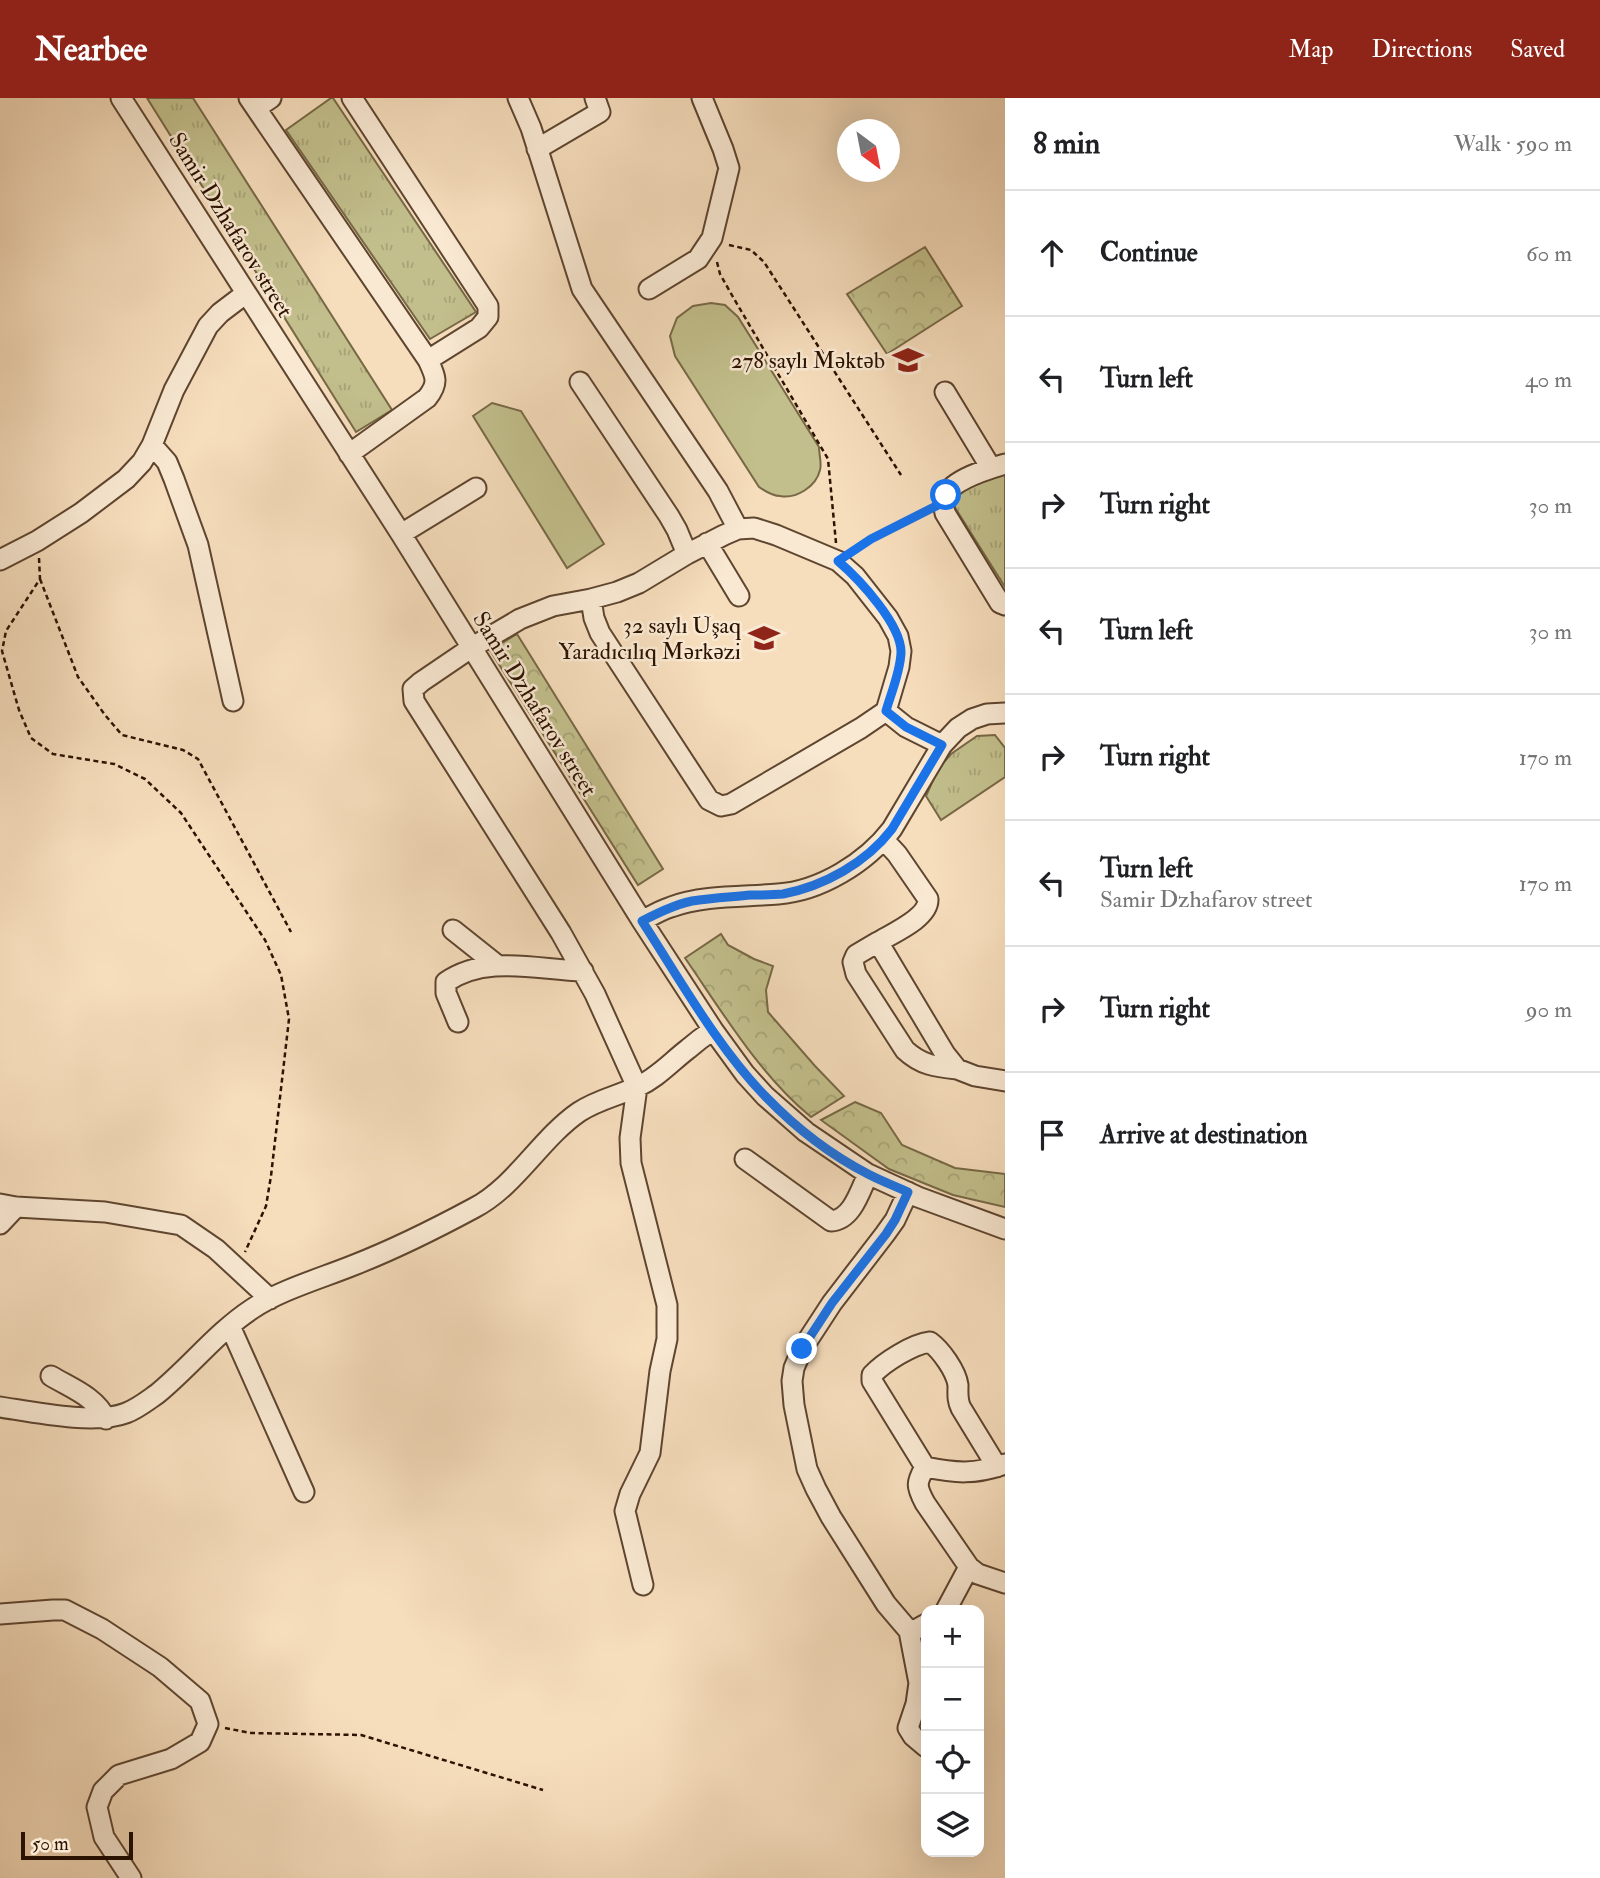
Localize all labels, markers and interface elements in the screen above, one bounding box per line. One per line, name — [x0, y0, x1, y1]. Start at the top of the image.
text: Nearbee — [35, 29, 147, 70]
text: Map — [1288, 34, 1333, 65]
text: Directions — [1371, 34, 1472, 65]
text: Saved — [1510, 34, 1565, 65]
north arrow — [837, 119, 900, 182]
text: 8 min — [1033, 125, 1100, 162]
street label: Samir Dzhafarov street — [162, 127, 300, 323]
text: Walk · 590 m — [1454, 129, 1572, 158]
icon: ahead — [1033, 234, 1071, 272]
text: Continue — [1100, 237, 1198, 269]
text: 60 m — [1526, 239, 1572, 268]
school or university icon: 278 saylı Məktəb — [891, 343, 925, 377]
place label: 278 saylı Məktəb — [731, 346, 885, 375]
icon: left — [1033, 360, 1071, 398]
text: Turn left — [1100, 363, 1193, 395]
text: 40 m — [1525, 365, 1572, 394]
route start — [930, 479, 961, 510]
icon: right — [1033, 486, 1071, 524]
text: Turn right — [1100, 489, 1210, 521]
text: 30 m — [1529, 491, 1572, 520]
street label: Samir Dzhafarov street — [466, 606, 604, 802]
place label: 32 saylı Uşaq Yaradıcılıq Mərkəzi — [559, 611, 741, 666]
icon: left — [1033, 612, 1071, 650]
text: Turn left — [1100, 615, 1193, 647]
text: 30 m — [1529, 617, 1572, 646]
school or university icon: 32 saylı Uşaq Yaradıcılıq Mərkəzi — [747, 621, 781, 655]
icon: right — [1033, 738, 1071, 776]
text: Turn right — [1100, 741, 1210, 773]
text: 170 m — [1519, 743, 1572, 772]
text: Turn left — [1100, 853, 1193, 885]
icon: left — [1033, 864, 1071, 902]
text: 170 m — [1519, 869, 1572, 898]
text: Samir Dzhafarov street — [1100, 885, 1313, 914]
icon: right — [1033, 990, 1071, 1028]
text: Turn right — [1100, 993, 1210, 1025]
text: 90 m — [1526, 995, 1572, 1024]
icon: arrive — [1033, 1116, 1071, 1154]
text: Arrive at destination — [1100, 1119, 1308, 1151]
route end — [786, 1333, 817, 1364]
map controls — [921, 1605, 984, 1857]
button: + — [921, 1605, 984, 1668]
button: − — [921, 1668, 984, 1731]
button: locate — [921, 1731, 984, 1794]
button: layers — [921, 1794, 984, 1857]
scale bar — [21, 1829, 133, 1861]
text: 50 m — [32, 1832, 69, 1856]

